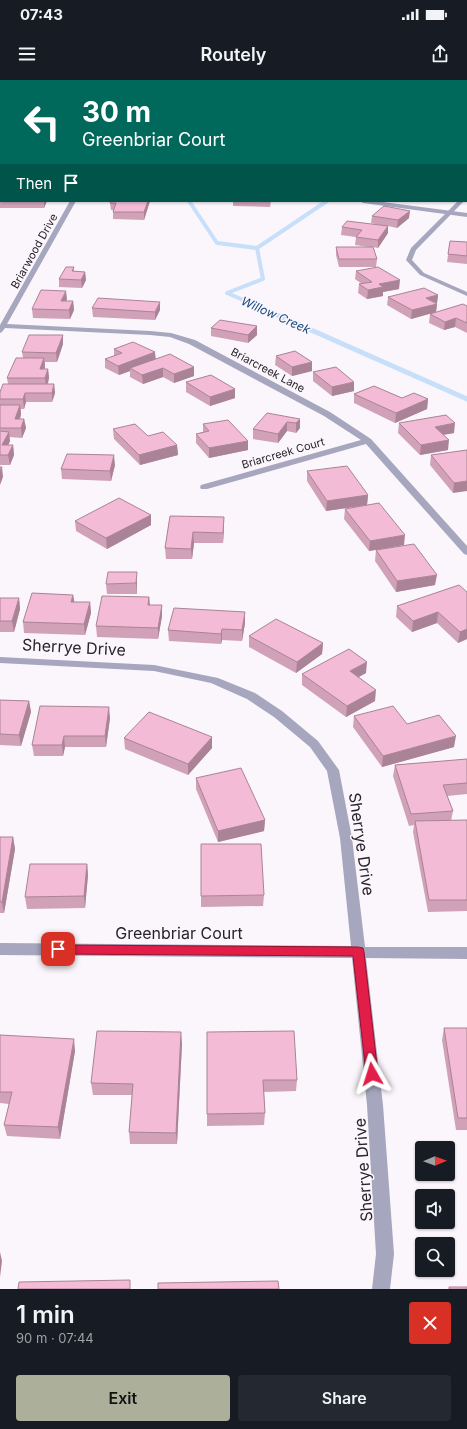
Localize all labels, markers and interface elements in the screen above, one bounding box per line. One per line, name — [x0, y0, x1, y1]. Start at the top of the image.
text: 07:43 — [20, 5, 63, 24]
icon: menu — [16, 43, 38, 65]
icon: share — [429, 43, 451, 65]
text: Routely — [201, 44, 266, 65]
text: 30 m — [82, 95, 151, 129]
icon: left — [16, 96, 68, 148]
text: Greenbriar Court — [82, 129, 225, 150]
icon: arrive — [60, 172, 82, 194]
text: Then — [16, 174, 52, 193]
street label: Briarwood Drive — [8, 211, 60, 291]
water label: Willow Creek — [239, 293, 313, 337]
street label: Briarcreek Lane — [229, 345, 307, 395]
street label: Briarcreek Court — [240, 434, 326, 472]
street label: Sherrye Drive — [22, 634, 126, 660]
street label: Sherrye Drive — [345, 791, 379, 897]
street label: Greenbriar Court — [115, 923, 243, 943]
pin — [41, 932, 75, 966]
icon: arrive — [47, 938, 69, 960]
position arrow — [351, 1053, 393, 1095]
street label: Sherrye Drive — [349, 1118, 377, 1222]
north arrow — [415, 1141, 455, 1181]
map controls — [415, 1141, 455, 1277]
button: sound — [415, 1189, 455, 1229]
button: search — [415, 1237, 455, 1277]
text: 1 min — [16, 1300, 75, 1329]
button: close — [409, 1302, 451, 1344]
text: 90 m · 07:44 — [16, 1330, 94, 1346]
button: Exit — [16, 1375, 230, 1421]
button: Share — [238, 1375, 451, 1421]

